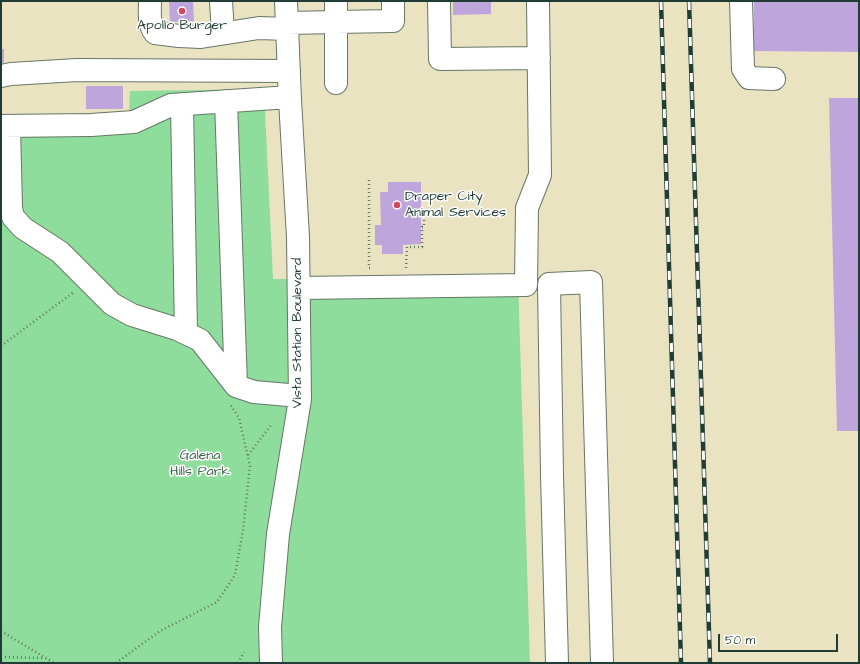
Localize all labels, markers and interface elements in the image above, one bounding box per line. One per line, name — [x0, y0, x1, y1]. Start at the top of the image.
marker: Apollo Burger — [177, 6, 187, 16]
place label: Apollo Burger — [137, 18, 227, 34]
place label: Draper City Animal Services — [405, 189, 506, 222]
marker: Draper City Animal Services — [392, 200, 402, 210]
street label: Vista Station Boulevard — [290, 258, 306, 408]
park label: Galena Hills Park — [170, 448, 230, 480]
scale bar — [720, 626, 840, 652]
text: 50 m — [725, 632, 755, 649]

